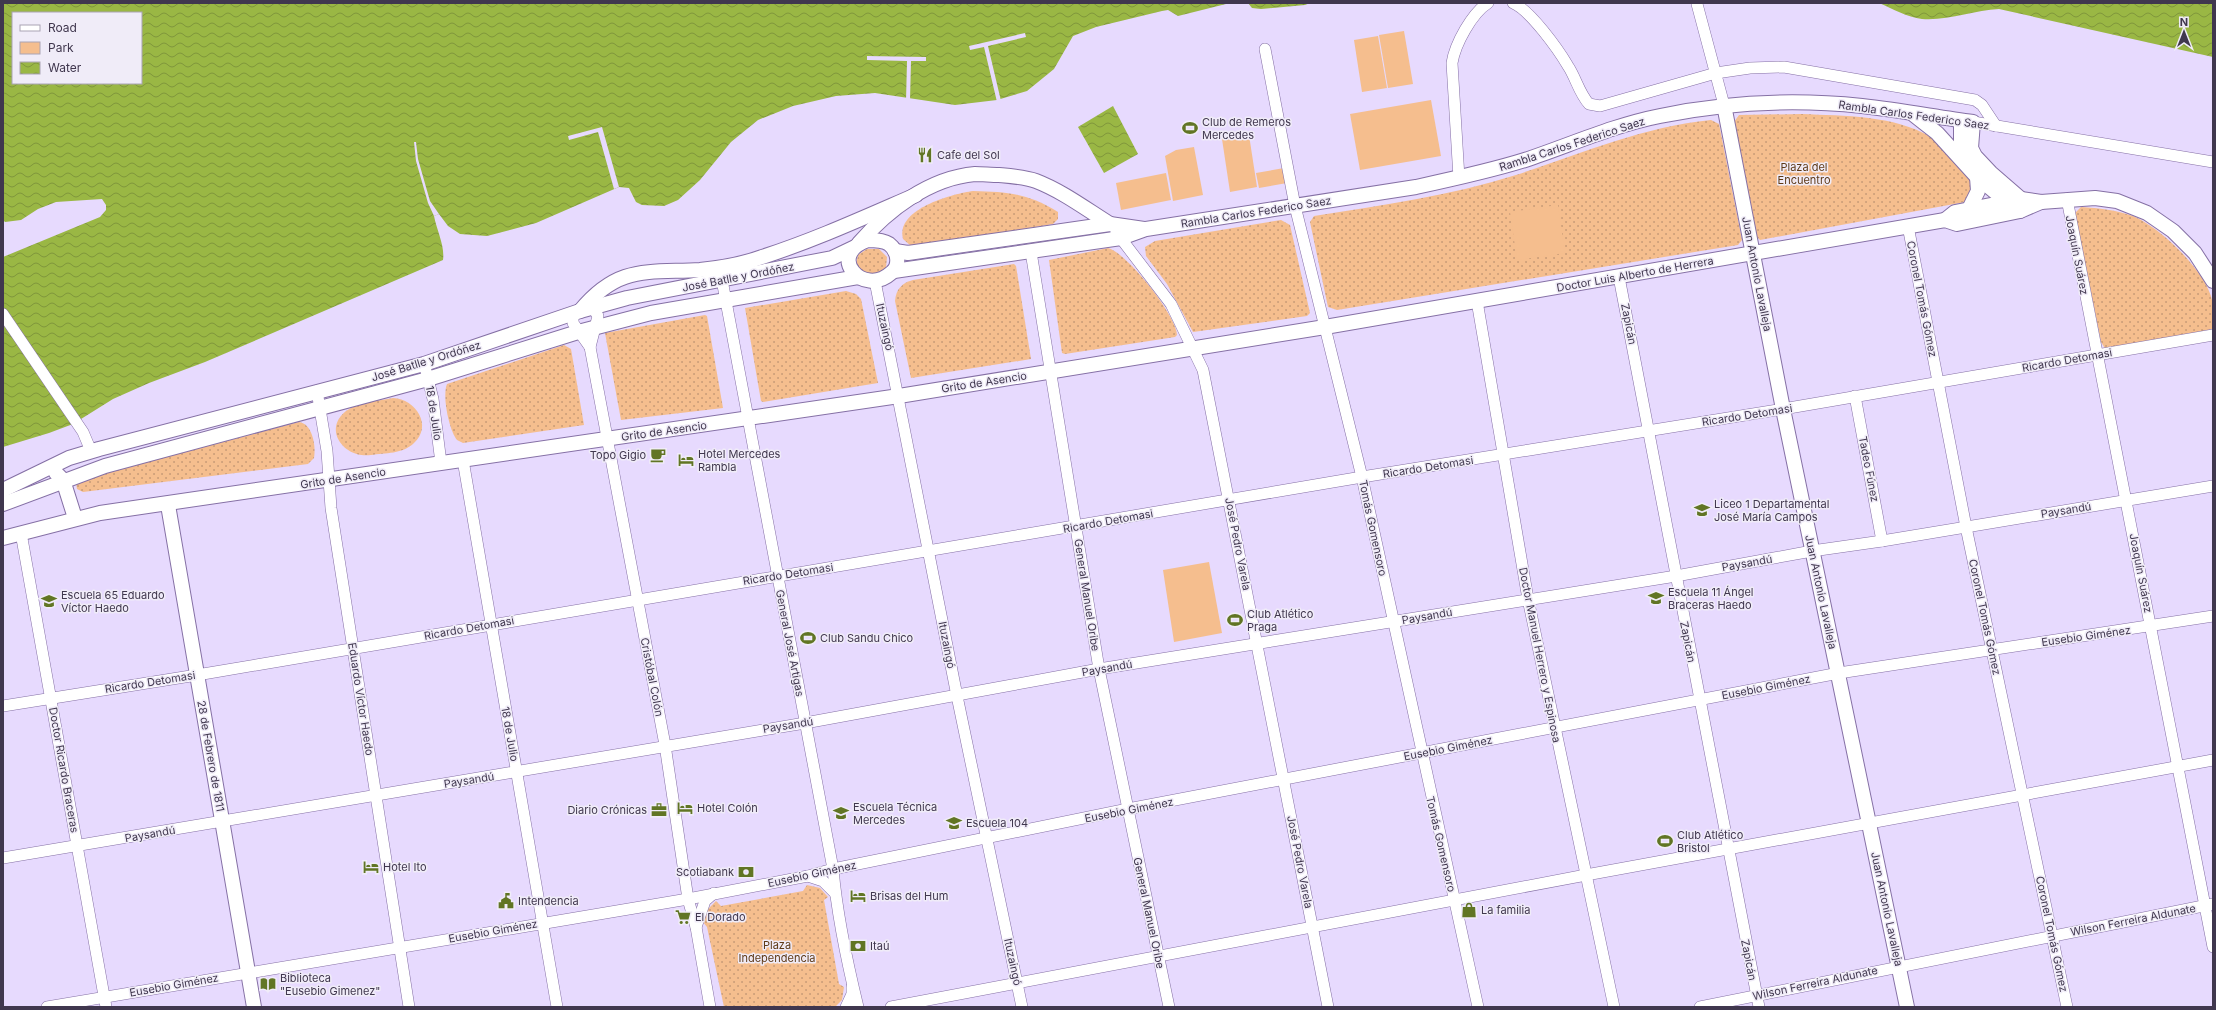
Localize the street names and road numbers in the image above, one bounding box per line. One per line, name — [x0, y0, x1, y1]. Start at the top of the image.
street label: Rambla Carlos Federico Saez — [1838, 97, 1990, 133]
street label: Rambla Carlos Federico Saez — [1497, 114, 1647, 174]
street label: Rambla Carlos Federico Saez — [1180, 193, 1332, 231]
street label: Joaquín Suárez — [2062, 214, 2092, 296]
street label: Juan Antonio Lavalleja — [1739, 215, 1775, 333]
street label: Coronel Tomás Gómez — [1904, 240, 1940, 358]
street label: Doctor Luis Alberto de Herrera — [1555, 253, 1715, 295]
street label: José Batlle y Ordóñez — [681, 259, 795, 295]
street label: Ituzaingó — [873, 302, 897, 352]
street label: Zapicán — [1618, 302, 1640, 346]
street label: José Batlle y Ordóñez — [370, 338, 482, 384]
street label: Ricardo Detomasi — [2021, 345, 2113, 375]
street label: Grito de Asencio — [940, 368, 1028, 396]
street label: 18 de Julio — [423, 385, 445, 442]
street label: Ricardo Detomasi — [1701, 401, 1793, 429]
street label: Grito de Asencio — [620, 418, 708, 444]
street label: Tadeo Fúnez — [1856, 435, 1882, 503]
street label: Ricardo Detomasi — [1382, 453, 1474, 481]
street label: Grito de Asencio — [299, 464, 387, 492]
street label: Tomás Gomensoro — [1356, 479, 1390, 578]
street label: José Pedro Varela — [1222, 496, 1254, 592]
street label: Paysandú — [2040, 499, 2092, 521]
street label: Ricardo Detomasi — [1062, 506, 1154, 536]
street label: Joaquín Suárez — [2126, 532, 2156, 614]
street label: Juan Antonio Lavalleja — [1802, 533, 1840, 651]
street label: General Manuel Oribe — [1071, 538, 1103, 652]
street label: Paysandú — [1721, 552, 1773, 574]
street label: Coronel Tomás Gómez — [1966, 558, 2004, 676]
street label: Ricardo Detomasi — [742, 560, 834, 588]
street label: Doctor Manuel Herrero y Espinosa — [1516, 566, 1564, 744]
street label: General José Artigas — [773, 588, 807, 698]
street label: Paysandú — [1401, 605, 1453, 627]
street label: Ricardo Detomasi — [423, 613, 515, 643]
street label: Ituzaingó — [936, 620, 959, 670]
street label: Zapicán — [1677, 620, 1699, 664]
street label: Eusebio Giménez — [2040, 623, 2132, 649]
street label: Cristóbal Colón — [637, 636, 667, 718]
street label: Eduardo Víctor Haedo — [345, 641, 377, 757]
street label: Paysandú — [1081, 657, 1133, 679]
street label: Ricardo Detomasi — [104, 668, 196, 696]
street label: Eusebio Giménez — [1720, 672, 1812, 702]
street label: 28 de Febrero de 1811 — [194, 699, 228, 813]
street label: Doctor Ricardo Braceras — [46, 706, 82, 834]
street label: 18 de Julio — [498, 706, 522, 763]
street label: Paysandú — [762, 714, 814, 736]
street label: Eusebio Giménez — [1402, 733, 1494, 763]
street label: Paysandú — [443, 769, 495, 791]
street label: Eusebio Giménez — [1083, 795, 1175, 825]
street label: Tomás Gomensoro — [1423, 795, 1459, 894]
street label: José Pedro Varela — [1284, 814, 1316, 910]
street label: Paysandú — [124, 823, 176, 845]
street label: Juan Antonio Lavalleja — [1868, 850, 1906, 968]
street label: General Manuel Oribe — [1130, 856, 1168, 970]
street label: Eusebio Giménez — [766, 858, 858, 890]
street label: Coronel Tomás Gómez — [2033, 875, 2071, 993]
street label: Wilson Ferreira Aldunate — [2069, 901, 2197, 939]
street label: Eusebio Giménez — [447, 916, 539, 946]
street label: Ituzaingó — [1001, 937, 1025, 987]
street label: Zapicán — [1738, 938, 1760, 982]
street label: Wilson Ferreira Aldunate — [1751, 963, 1879, 1003]
street label: Eusebio Giménez — [128, 970, 220, 1000]

